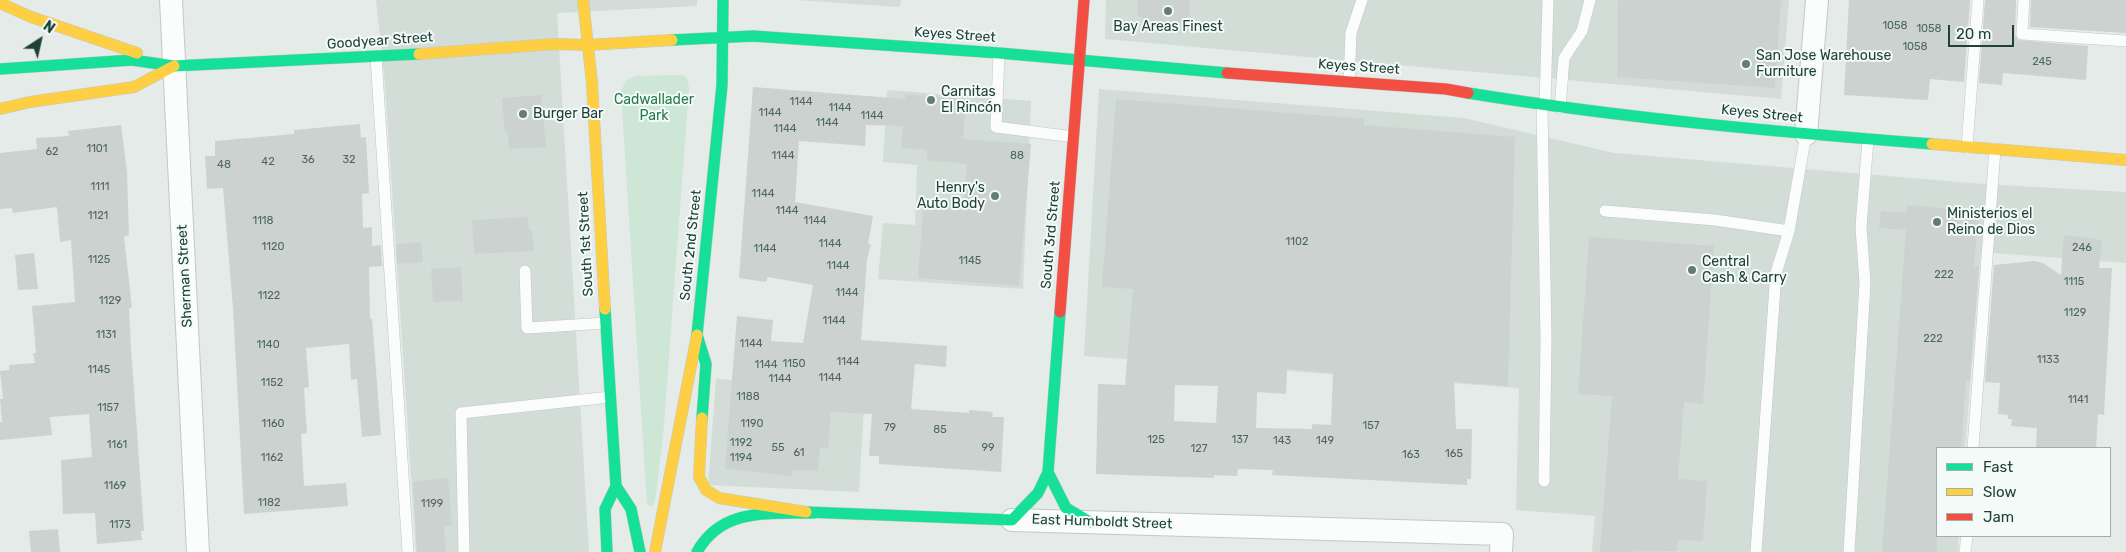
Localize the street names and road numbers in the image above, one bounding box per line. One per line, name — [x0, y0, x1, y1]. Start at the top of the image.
street label: Keyes Street — [914, 24, 996, 46]
street label: Goodyear Street — [326, 29, 434, 53]
street label: Keyes Street — [1318, 56, 1400, 78]
street label: Keyes Street — [1720, 101, 1804, 127]
street label: South 3rd Street — [1038, 180, 1064, 290]
street label: South 2nd Street — [677, 189, 705, 301]
street label: South 1st Street — [575, 191, 597, 297]
street label: Sherman Street — [174, 224, 196, 328]
street label: East Humboldt Street — [1031, 511, 1173, 533]

